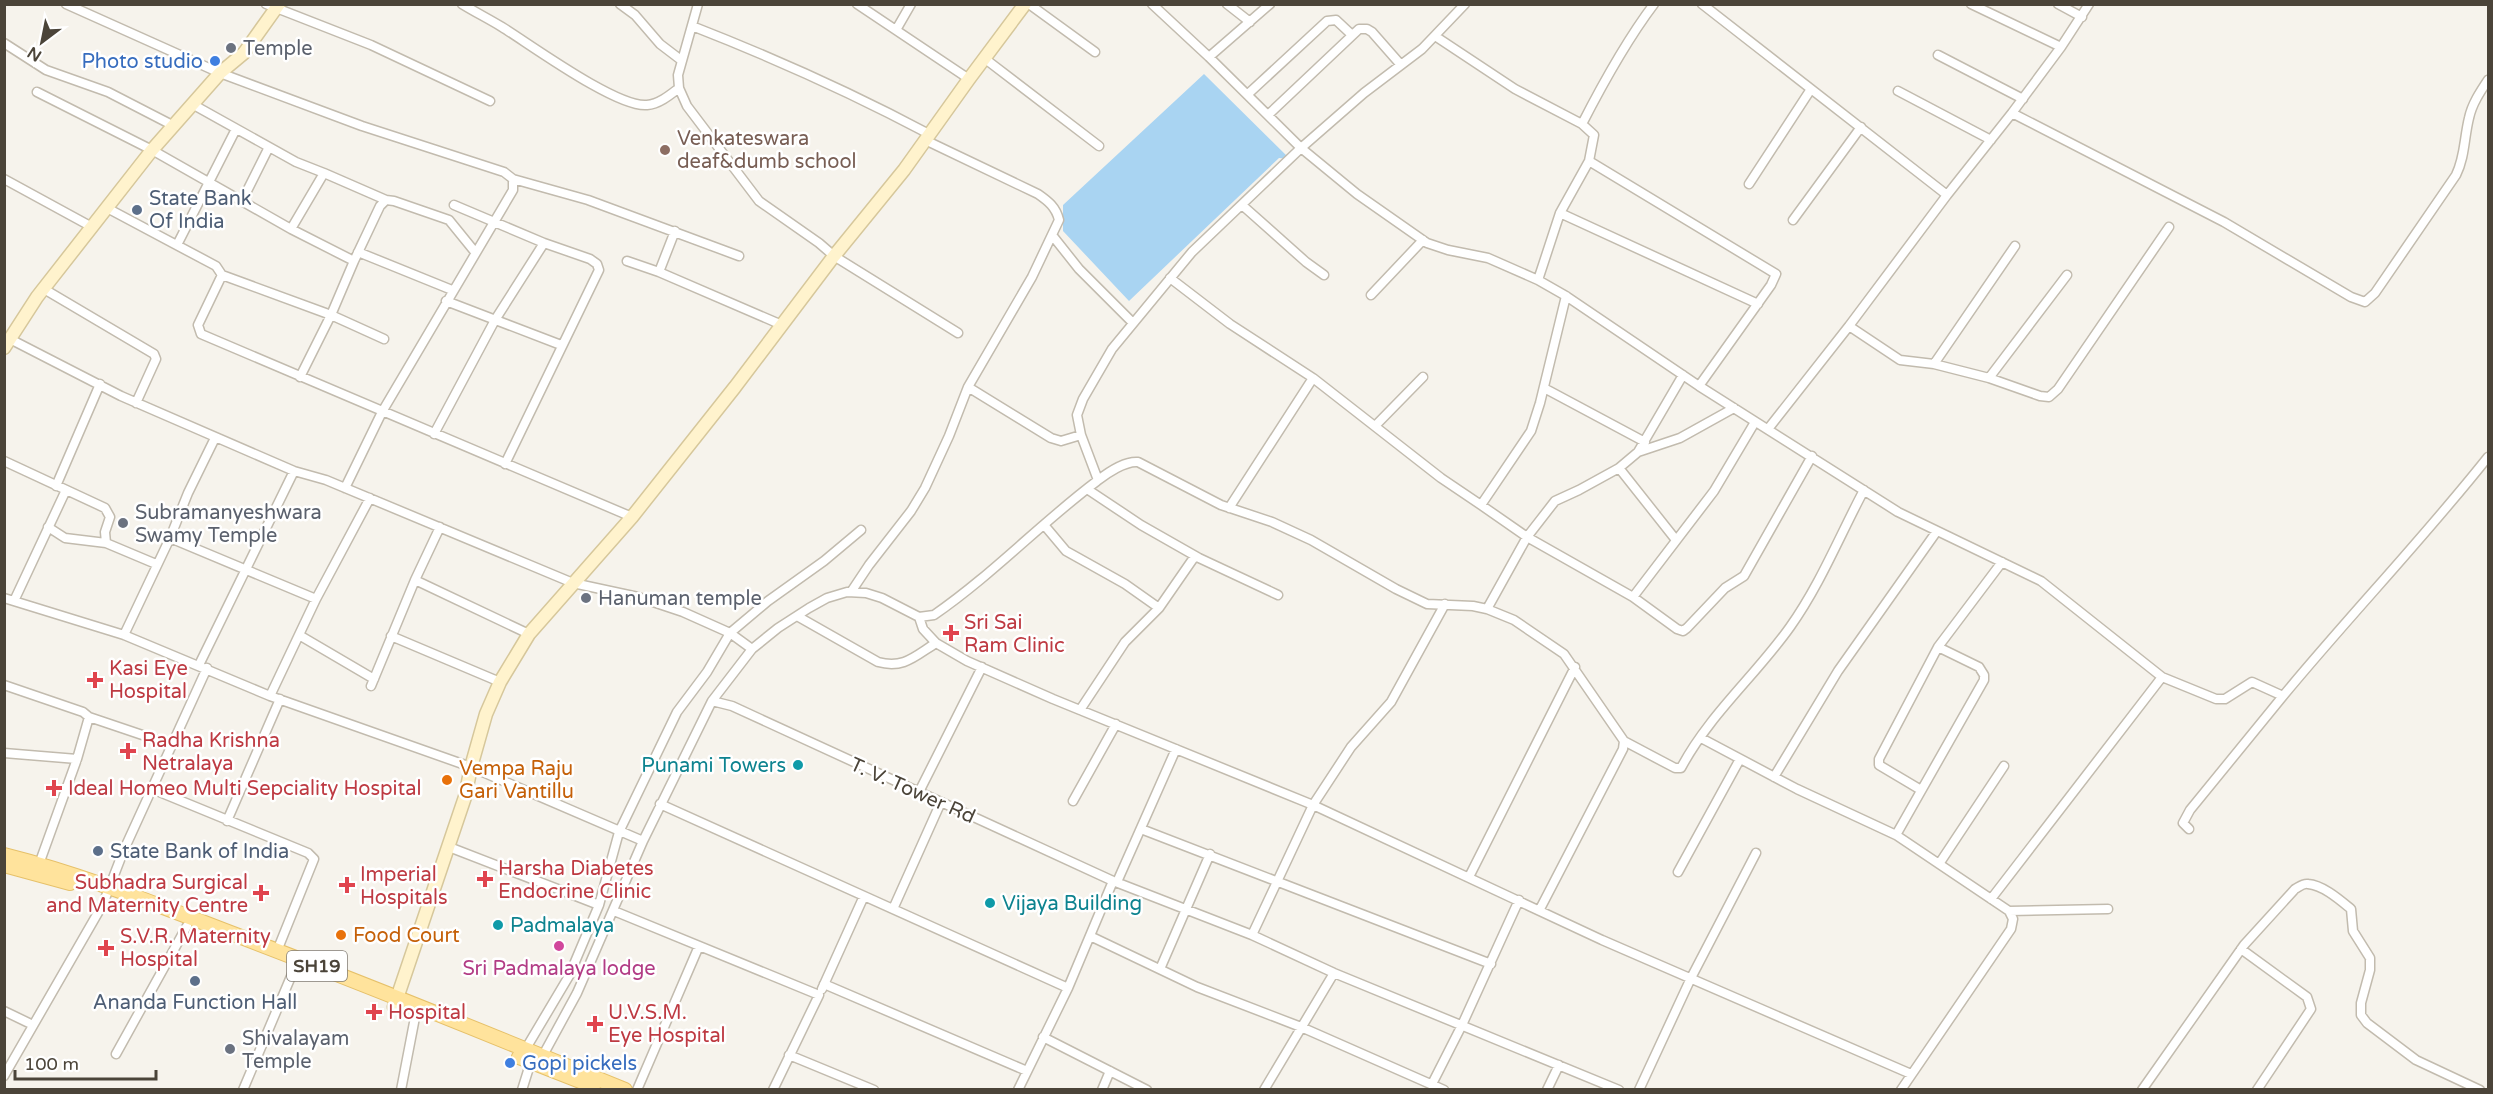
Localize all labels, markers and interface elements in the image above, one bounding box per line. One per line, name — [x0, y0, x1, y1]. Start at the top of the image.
north arrow — [12, 12, 72, 72]
place label: Temple — [243, 37, 313, 61]
marker: Temple — [224, 41, 238, 55]
text: N — [24, 42, 45, 66]
place label: Photo studio — [81, 50, 203, 74]
marker: Photo studio — [208, 54, 222, 68]
place label: Venkateswara deaf&dumb school — [677, 127, 857, 174]
marker: Venkateswara deaf&dumb school — [658, 143, 672, 157]
place label: State Bank Of India — [149, 187, 252, 234]
marker: State Bank Of India — [130, 203, 144, 217]
place label: Subramanyeshwara Swamy Temple — [135, 501, 322, 548]
marker: Subramanyeshwara Swamy Temple — [116, 516, 130, 530]
place label: Hanuman temple — [598, 587, 762, 611]
marker: Hanuman temple — [579, 591, 593, 605]
place label: Sri Sai Ram Clinic — [964, 611, 1065, 658]
marker: Sri Sai Ram Clinic — [942, 624, 960, 642]
place label: Kasi Eye Hospital — [109, 657, 188, 704]
marker: Kasi Eye Hospital — [86, 671, 104, 689]
place label: Radha Krishna Netralaya — [142, 729, 280, 776]
marker: Radha Krishna Netralaya — [119, 742, 137, 760]
street label: T. V. Tower Rd — [846, 753, 979, 829]
place label: Punami Towers — [641, 754, 786, 778]
place label: Vempa Raju Gari Vantillu — [459, 757, 574, 804]
marker: Punami Towers — [791, 758, 805, 772]
marker: Vempa Raju Gari Vantillu — [440, 773, 454, 787]
place label: Ideal Homeo Multi Sepciality Hospital — [68, 777, 421, 801]
marker: Ideal Homeo Multi Sepciality Hospital — [45, 779, 63, 797]
place label: State Bank of India — [110, 840, 289, 864]
marker: State Bank of India — [91, 844, 105, 858]
place label: Harsha Diabetes Endocrine Clinic — [498, 857, 654, 904]
place label: Imperial Hospitals — [360, 863, 448, 910]
marker: Harsha Diabetes Endocrine Clinic — [476, 870, 494, 888]
place label: Subhadra Surgical and Maternity Centre — [46, 871, 248, 918]
marker: Imperial Hospitals — [338, 876, 356, 894]
marker: Subhadra Surgical and Maternity Centre — [252, 884, 270, 902]
place label: Vijaya Building — [1002, 892, 1142, 916]
marker: Vijaya Building — [983, 896, 997, 910]
place label: Padmalaya — [510, 914, 614, 938]
marker: Padmalaya — [491, 918, 505, 932]
place label: Food Court — [353, 924, 460, 948]
place label: S.V.R. Maternity Hospital — [120, 925, 271, 972]
marker: Food Court — [334, 928, 348, 942]
marker: S.V.R. Maternity Hospital — [97, 939, 115, 957]
marker: Sri Padmalaya lodge — [552, 939, 566, 953]
road number: SH19 — [287, 951, 347, 981]
place label: Sri Padmalaya lodge — [462, 957, 656, 981]
marker: Ananda Function Hall — [188, 974, 202, 988]
place label: Ananda Function Hall — [93, 991, 297, 1015]
place label: Hospital — [388, 1001, 466, 1025]
place label: U.V.S.M. Eye Hospital — [608, 1001, 726, 1048]
marker: Hospital — [365, 1003, 383, 1021]
marker: U.V.S.M. Eye Hospital — [586, 1015, 604, 1033]
place label: Shivalayam Temple — [242, 1027, 349, 1074]
marker: Shivalayam Temple — [223, 1042, 237, 1056]
scale bar — [15, 1043, 156, 1081]
place label: Gopi pickels — [522, 1052, 637, 1076]
text: 100 m — [24, 1053, 79, 1075]
marker: Gopi pickels — [503, 1056, 517, 1070]

